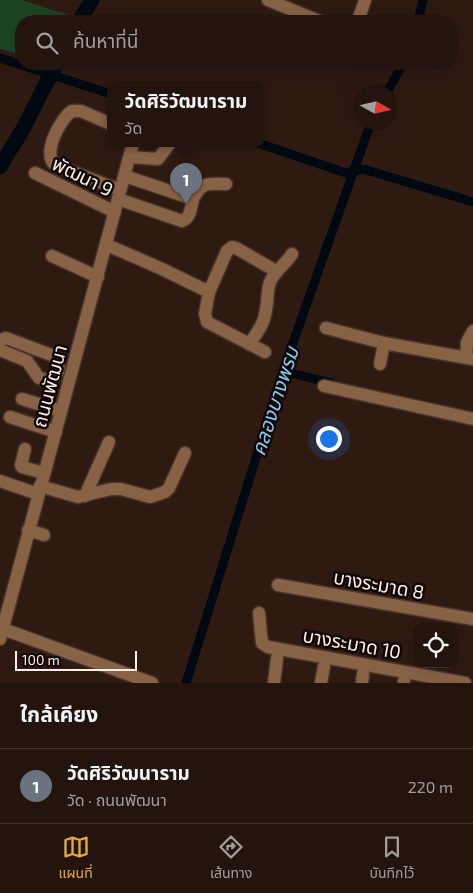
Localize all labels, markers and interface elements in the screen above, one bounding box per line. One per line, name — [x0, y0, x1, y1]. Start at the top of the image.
search box — [15, 15, 458, 70]
icon: search — [33, 29, 61, 57]
text: ค้นหาที่นี่ — [73, 29, 138, 52]
popup — [107, 82, 265, 147]
north arrow — [353, 85, 398, 130]
text: วัดศิริวัฒนาราม — [125, 89, 247, 112]
text: วัด — [125, 118, 142, 137]
street label: พัฒนา 9 — [49, 151, 117, 201]
pin: 1 — [170, 163, 202, 204]
street label: ถนนพัฒนา — [27, 342, 71, 430]
water label: คลองบางพรม — [245, 342, 303, 458]
your location — [316, 426, 342, 452]
street label: บางระมาด 8 — [332, 565, 426, 603]
street label: บางระมาด 10 — [301, 623, 403, 663]
map controls — [413, 623, 458, 668]
button: locate — [413, 623, 458, 668]
scale bar — [15, 648, 138, 671]
text: 100 m — [22, 651, 60, 668]
text: ใกล้เคียง — [20, 701, 98, 726]
text: วัดศิริวัฒนาราม — [67, 761, 190, 784]
text: 1 — [33, 777, 39, 796]
text: 220 m — [408, 777, 453, 796]
text: วัด · ถนนพัฒนา — [67, 790, 167, 809]
tab: แผนที่ — [59, 833, 93, 884]
tab: เส้นทาง — [210, 833, 252, 884]
tab: บันทึกไว้ — [369, 833, 414, 884]

